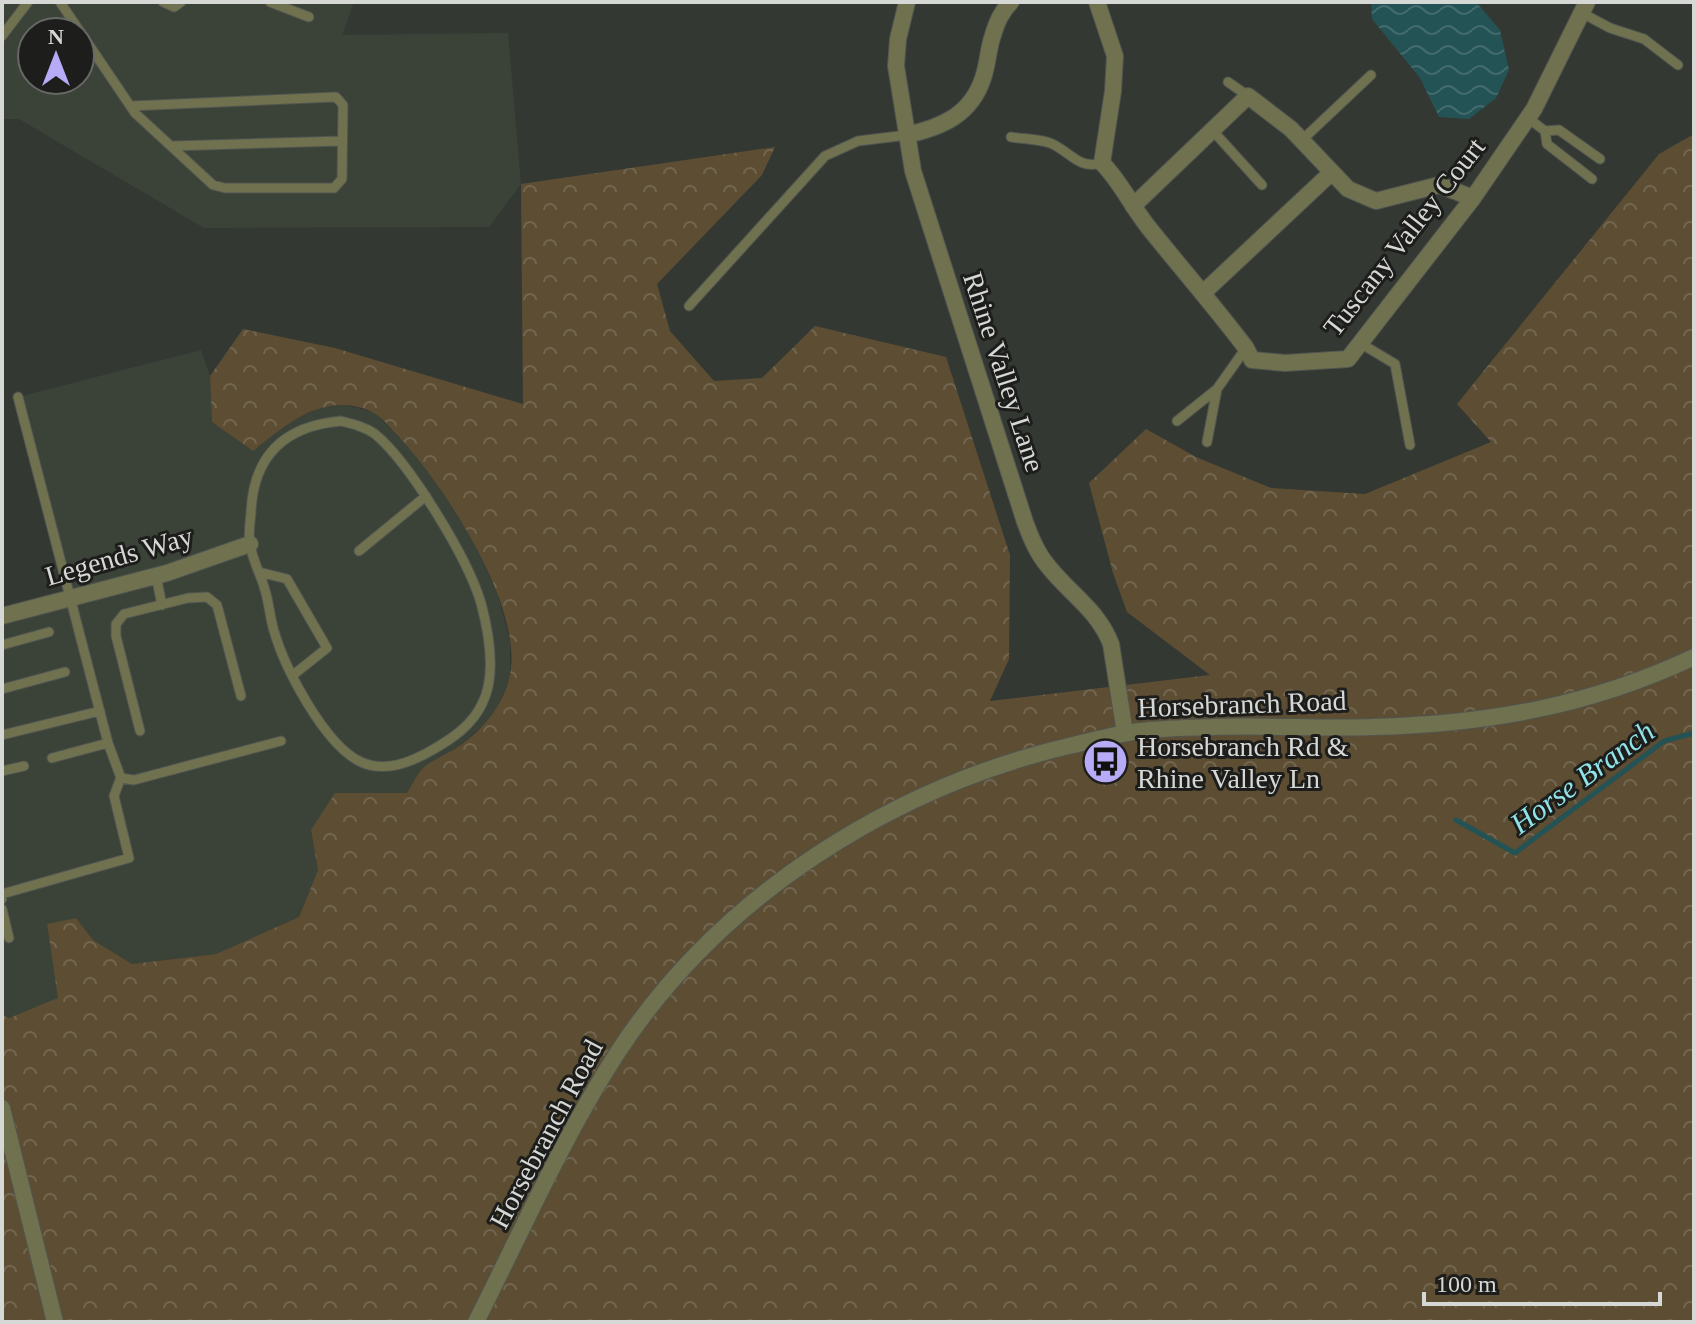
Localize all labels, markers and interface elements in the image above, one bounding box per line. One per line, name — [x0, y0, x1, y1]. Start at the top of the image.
north arrow — [16, 16, 96, 96]
text: N — [48, 24, 64, 49]
street label: Tuscany Valley Court — [1317, 132, 1491, 342]
street label: Rhine Valley Lane — [957, 268, 1051, 476]
street label: Legends Way — [42, 520, 196, 592]
street label: Horsebranch Road — [1137, 685, 1347, 723]
water label: Horse Branch — [1503, 714, 1660, 841]
place label: Horsebranch Rd & Rhine Valley Ln — [1137, 731, 1349, 794]
bus stop icon: Horsebranch Rd & Rhine Valley Ln — [1082, 738, 1130, 786]
street label: Horsebranch Road — [483, 1034, 609, 1234]
scale bar — [1424, 1256, 1660, 1306]
text: 100 m — [1436, 1271, 1497, 1297]

